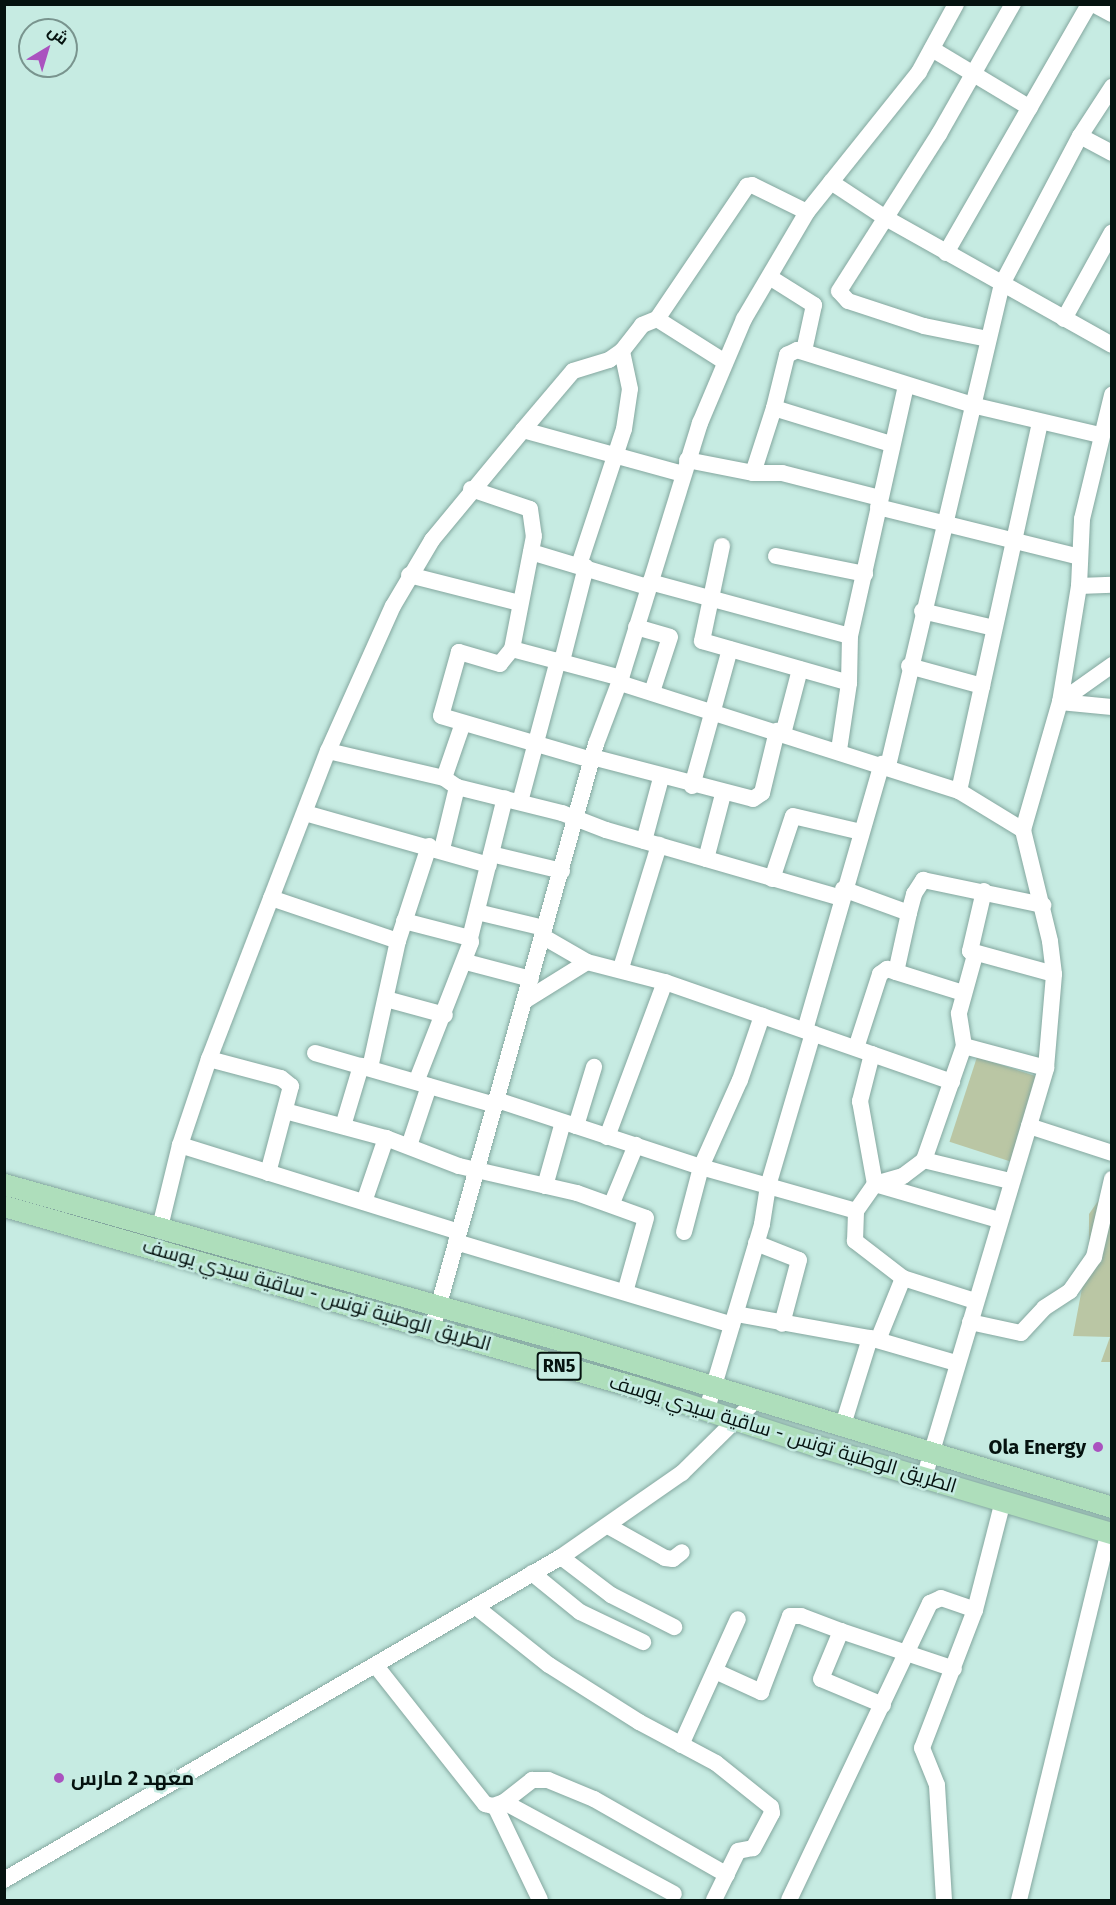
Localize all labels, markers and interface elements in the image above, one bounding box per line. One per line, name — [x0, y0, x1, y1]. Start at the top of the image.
north arrow — [18, 18, 78, 78]
text: ش — [44, 21, 72, 49]
street label: الطريق الوطنية تونس - ساقية سيدي يوسف — [140, 1234, 494, 1356]
road number: RN5 — [536, 1351, 582, 1381]
street label: الطريق الوطنية تونس - ساقية سيدي يوسف — [606, 1370, 960, 1498]
place label: Ola Energy — [989, 1435, 1086, 1459]
marker: Ola Energy — [1091, 1440, 1105, 1454]
place label: معهد 2 مارس — [71, 1766, 194, 1790]
marker: معهد 2 مارس — [52, 1771, 66, 1785]

